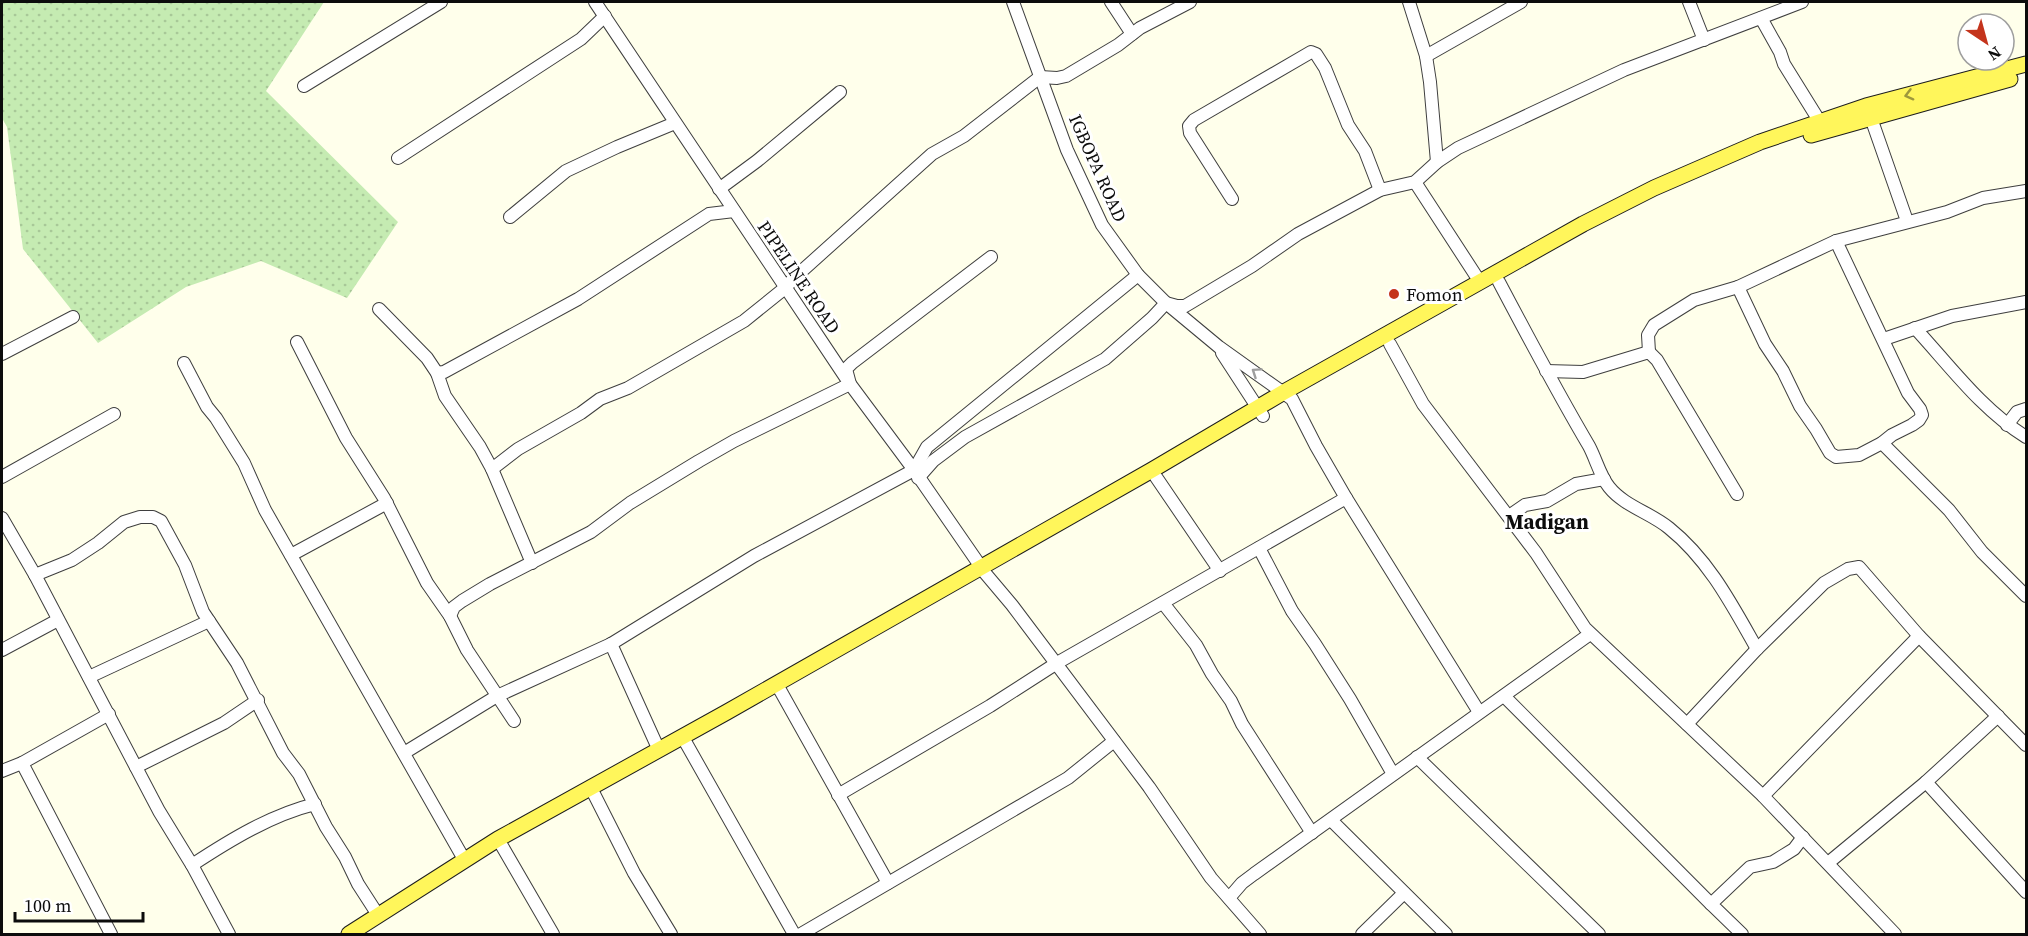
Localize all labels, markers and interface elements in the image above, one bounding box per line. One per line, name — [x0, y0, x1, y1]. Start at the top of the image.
north arrow — [1956, 12, 2016, 72]
text: N — [1983, 42, 2006, 67]
one-way arrow — [1904, 88, 1915, 100]
street label: IGBOPA ROAD — [1063, 110, 1133, 226]
street label: PIPELINE ROAD — [752, 216, 846, 338]
place label: Fomon — [1406, 282, 1463, 307]
marker: Fomon — [1387, 287, 1401, 301]
one-way arrow — [1251, 368, 1262, 379]
district label: Madigan — [1505, 507, 1589, 536]
scale bar — [15, 885, 142, 923]
text: 100 m — [24, 893, 71, 918]

